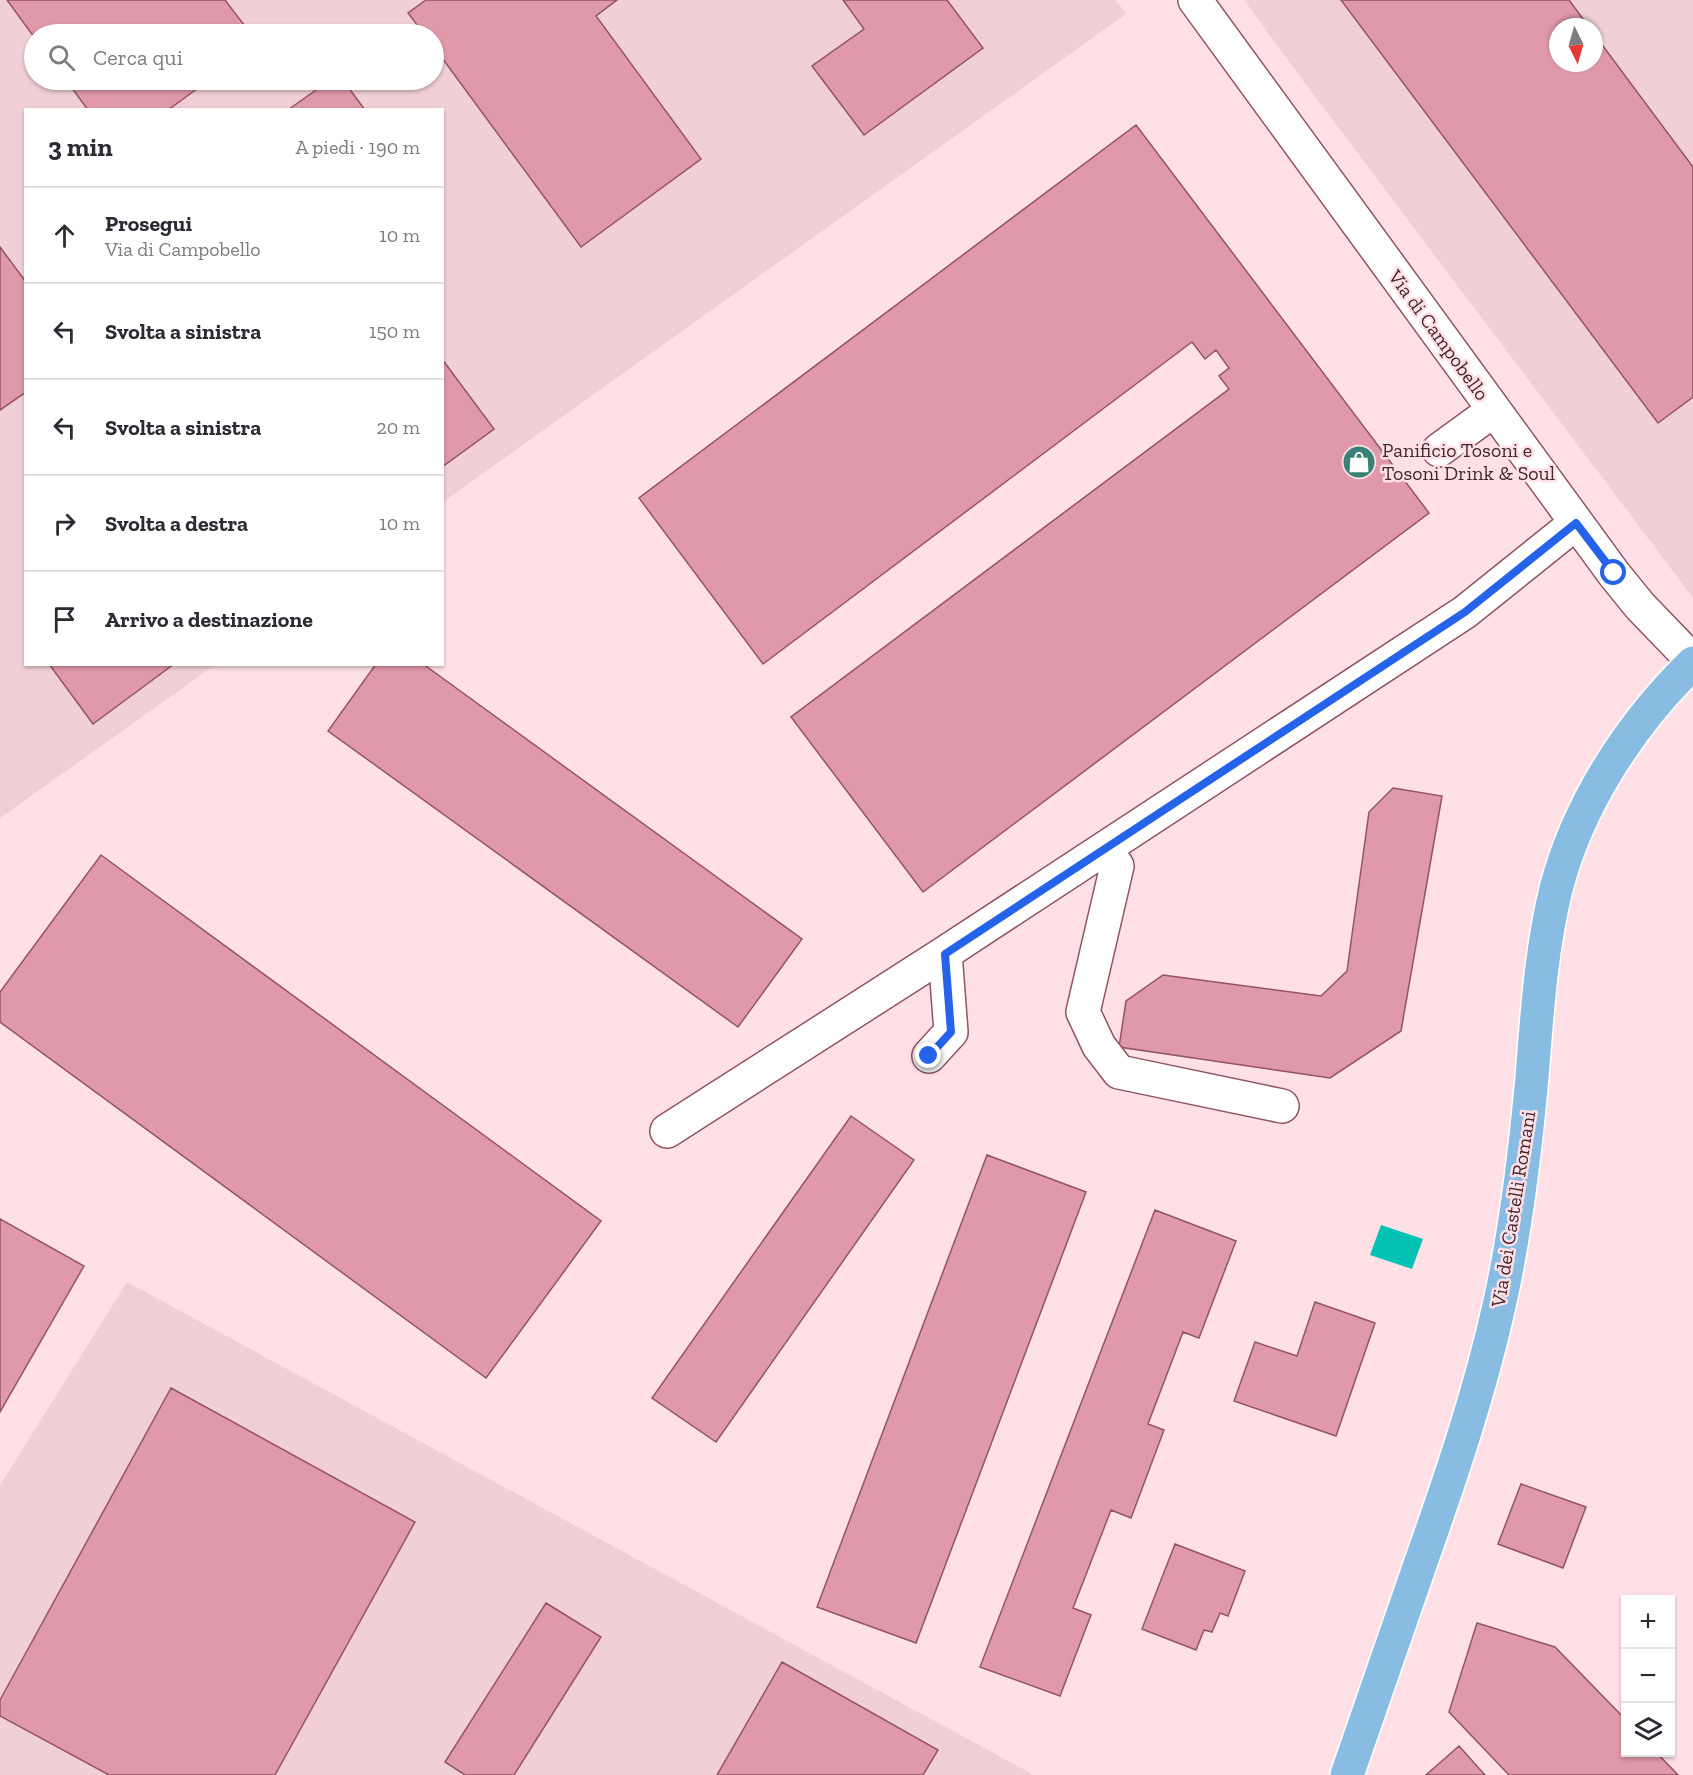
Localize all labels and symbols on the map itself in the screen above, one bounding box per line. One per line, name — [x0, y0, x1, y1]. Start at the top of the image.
north arrow — [1549, 18, 1603, 72]
street label: Via di Campobello — [1383, 264, 1494, 405]
place label: Panificio Tosoni e Tosoni Drink & Soul — [1382, 438, 1555, 485]
shop icon: Panificio Tosoni e Tosoni Drink & Soul — [1341, 444, 1377, 480]
route start — [1600, 559, 1626, 585]
route end — [915, 1042, 941, 1068]
street label: Via dei Castelli Romani — [1485, 1109, 1540, 1310]

